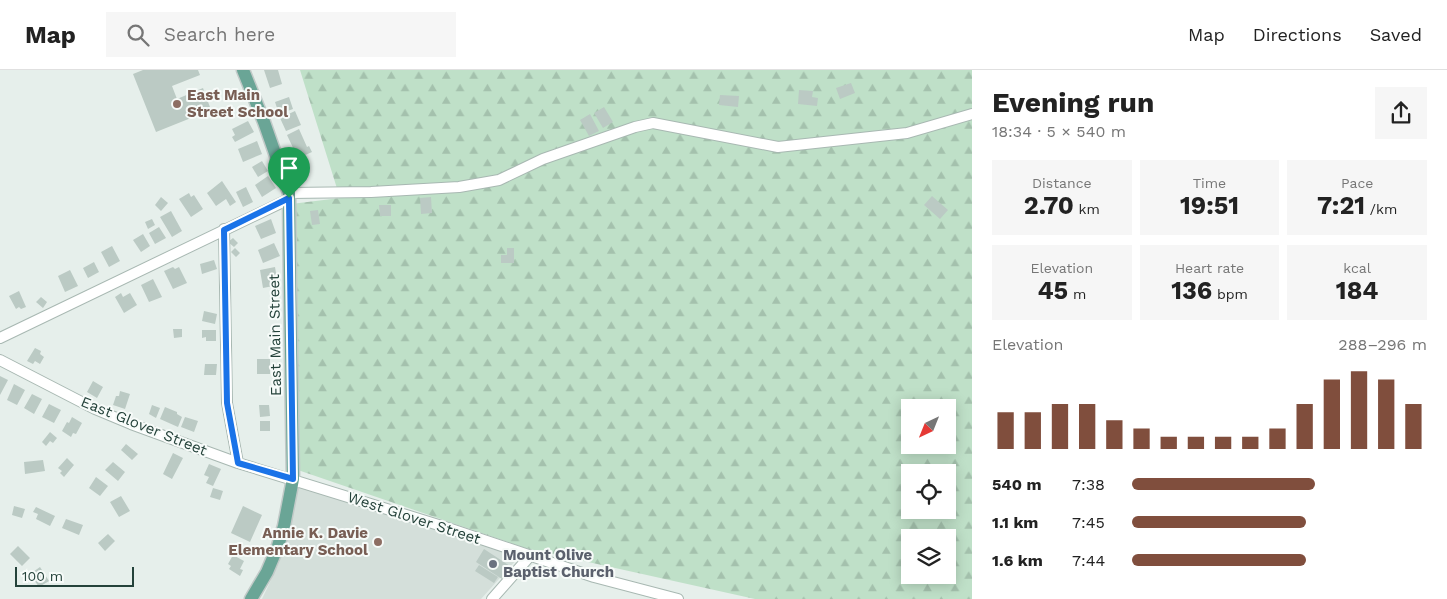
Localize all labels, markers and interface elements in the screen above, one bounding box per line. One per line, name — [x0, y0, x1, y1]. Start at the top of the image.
search box — [106, 12, 456, 57]
text: Map — [25, 21, 76, 49]
icon: search — [124, 21, 152, 49]
text: Search here — [164, 23, 275, 46]
text: Map — [1188, 24, 1225, 45]
text: Directions — [1253, 24, 1342, 45]
text: Saved — [1370, 24, 1422, 45]
place label: East Main Street School — [187, 86, 288, 121]
text: Evening run — [992, 86, 1154, 119]
button: share — [1375, 87, 1427, 139]
marker: East Main Street School — [171, 98, 183, 110]
text: 18:34 · 5 × 540 m — [992, 122, 1126, 141]
pin — [268, 147, 310, 198]
icon: arrive — [275, 154, 303, 182]
text: Distance — [1032, 175, 1092, 191]
text: Time — [1193, 175, 1226, 191]
text: Pace — [1341, 175, 1373, 191]
text: 2.70 — [1024, 191, 1074, 220]
text: 19:51 — [1180, 191, 1239, 220]
text: 7:21 — [1317, 191, 1365, 220]
text: km — [1074, 201, 1100, 217]
text: /km — [1365, 201, 1397, 217]
text: Elevation — [1031, 260, 1093, 276]
text: Heart rate — [1175, 260, 1244, 276]
text: kcal — [1343, 260, 1371, 276]
street label: East Main Street — [265, 273, 285, 396]
text: 45 — [1037, 276, 1068, 305]
text: 136 — [1171, 276, 1212, 305]
text: 184 — [1336, 276, 1378, 305]
text: m — [1068, 286, 1086, 302]
text: bpm — [1212, 286, 1248, 302]
text: Elevation — [992, 335, 1063, 354]
text: 288–296 m — [1338, 335, 1427, 354]
street label: East Glover Street — [78, 392, 210, 460]
north arrow — [901, 399, 956, 454]
map controls — [901, 399, 956, 584]
button: locate — [901, 464, 956, 519]
text: 540 m — [992, 475, 1042, 494]
text: 7:38 — [1072, 475, 1105, 494]
street label: West Glover Street — [345, 488, 483, 548]
text: 1.1 km — [992, 513, 1038, 532]
text: 7:45 — [1072, 513, 1105, 532]
place label: Annie K. Davie Elementary School — [228, 524, 368, 559]
button: layers — [901, 529, 956, 584]
marker: Annie K. Davie Elementary School — [372, 536, 384, 548]
place label: Mount Olive Baptist Church — [503, 546, 614, 581]
text: 1.6 km — [992, 551, 1043, 570]
text: 7:44 — [1072, 551, 1105, 570]
marker: Mount Olive Baptist Church — [487, 558, 499, 570]
scale bar — [15, 564, 134, 587]
text: 100 m — [22, 568, 63, 584]

